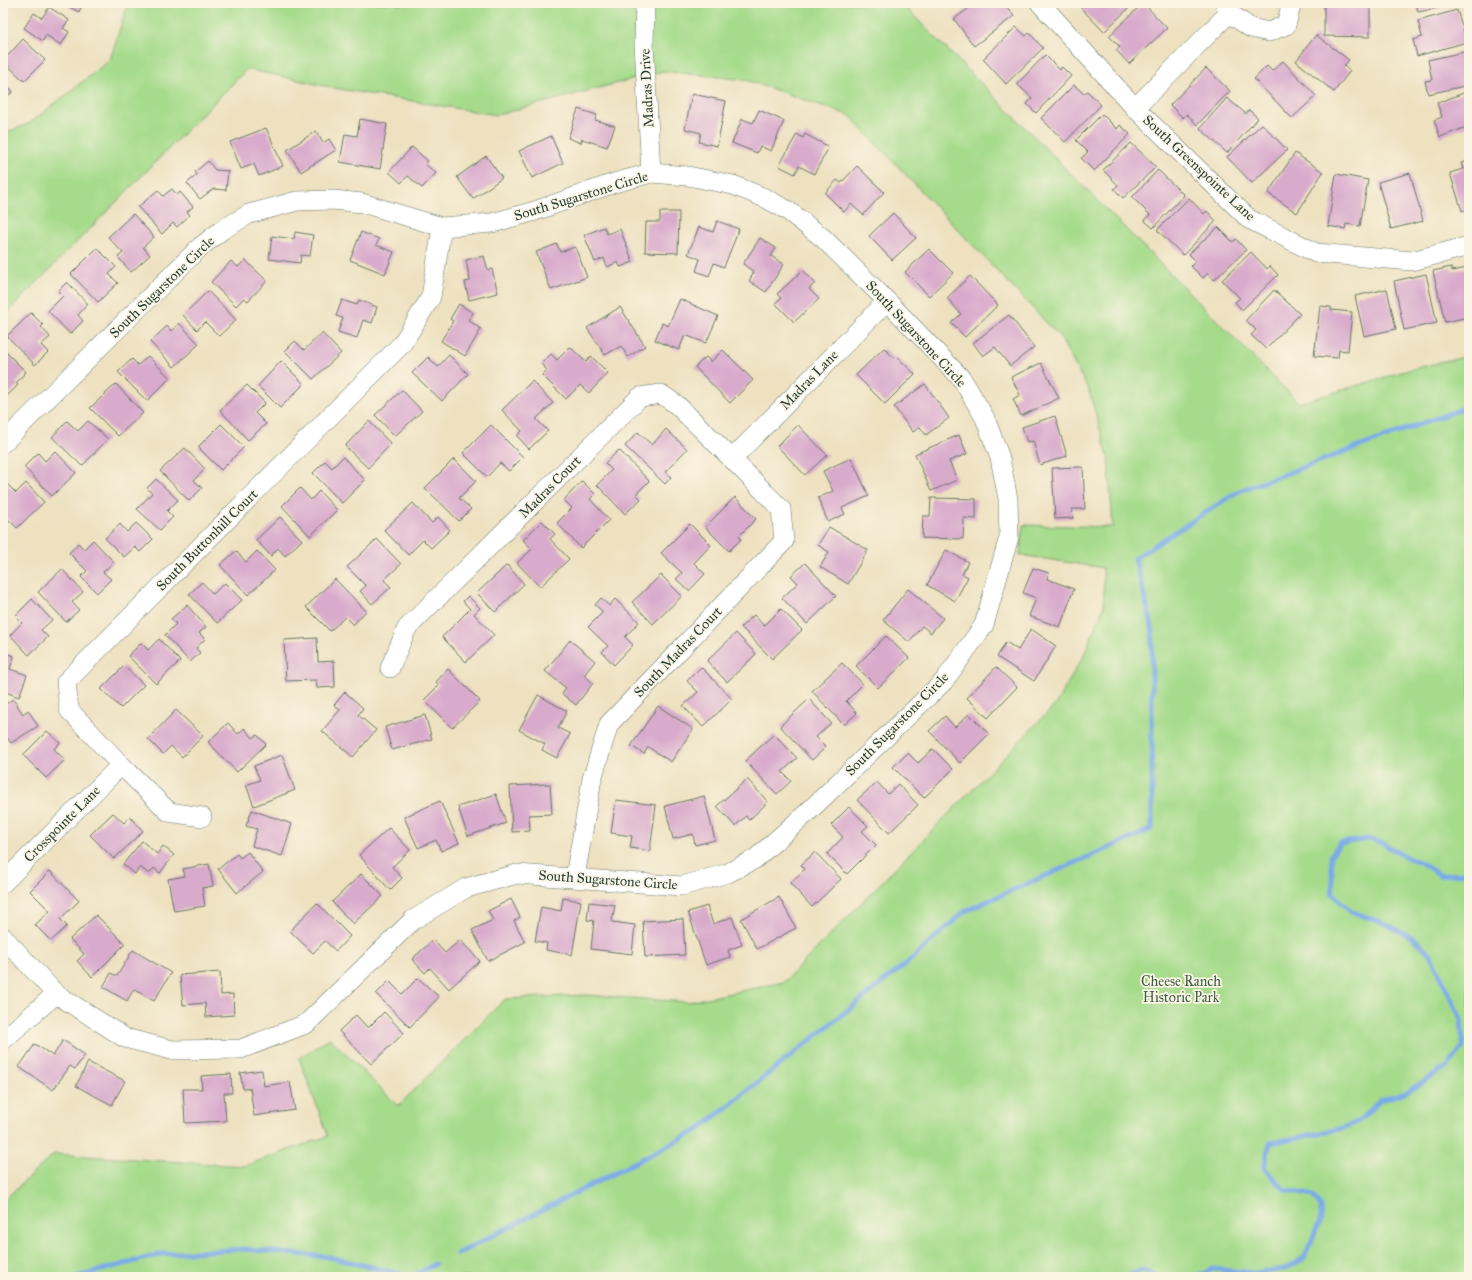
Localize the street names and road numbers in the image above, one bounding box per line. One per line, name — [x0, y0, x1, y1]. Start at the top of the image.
street label: Madras Drive — [636, 48, 658, 128]
street label: South Greenspointe Lane — [1139, 112, 1259, 225]
street label: South Sugarstone Circle — [512, 167, 650, 224]
street label: South Sugarstone Circle — [106, 232, 218, 342]
street label: South Sugarstone Circle — [862, 277, 970, 391]
street label: Madras Lane — [776, 347, 842, 413]
street label: Madras Court — [515, 452, 585, 522]
street label: South Buttonhill Court — [153, 486, 261, 594]
street label: South Madras Court — [630, 603, 726, 701]
street label: South Sugarstone Circle — [842, 669, 952, 779]
street label: Crosspointe Lane — [20, 782, 104, 866]
street label: South Sugarstone Circle — [538, 867, 678, 893]

